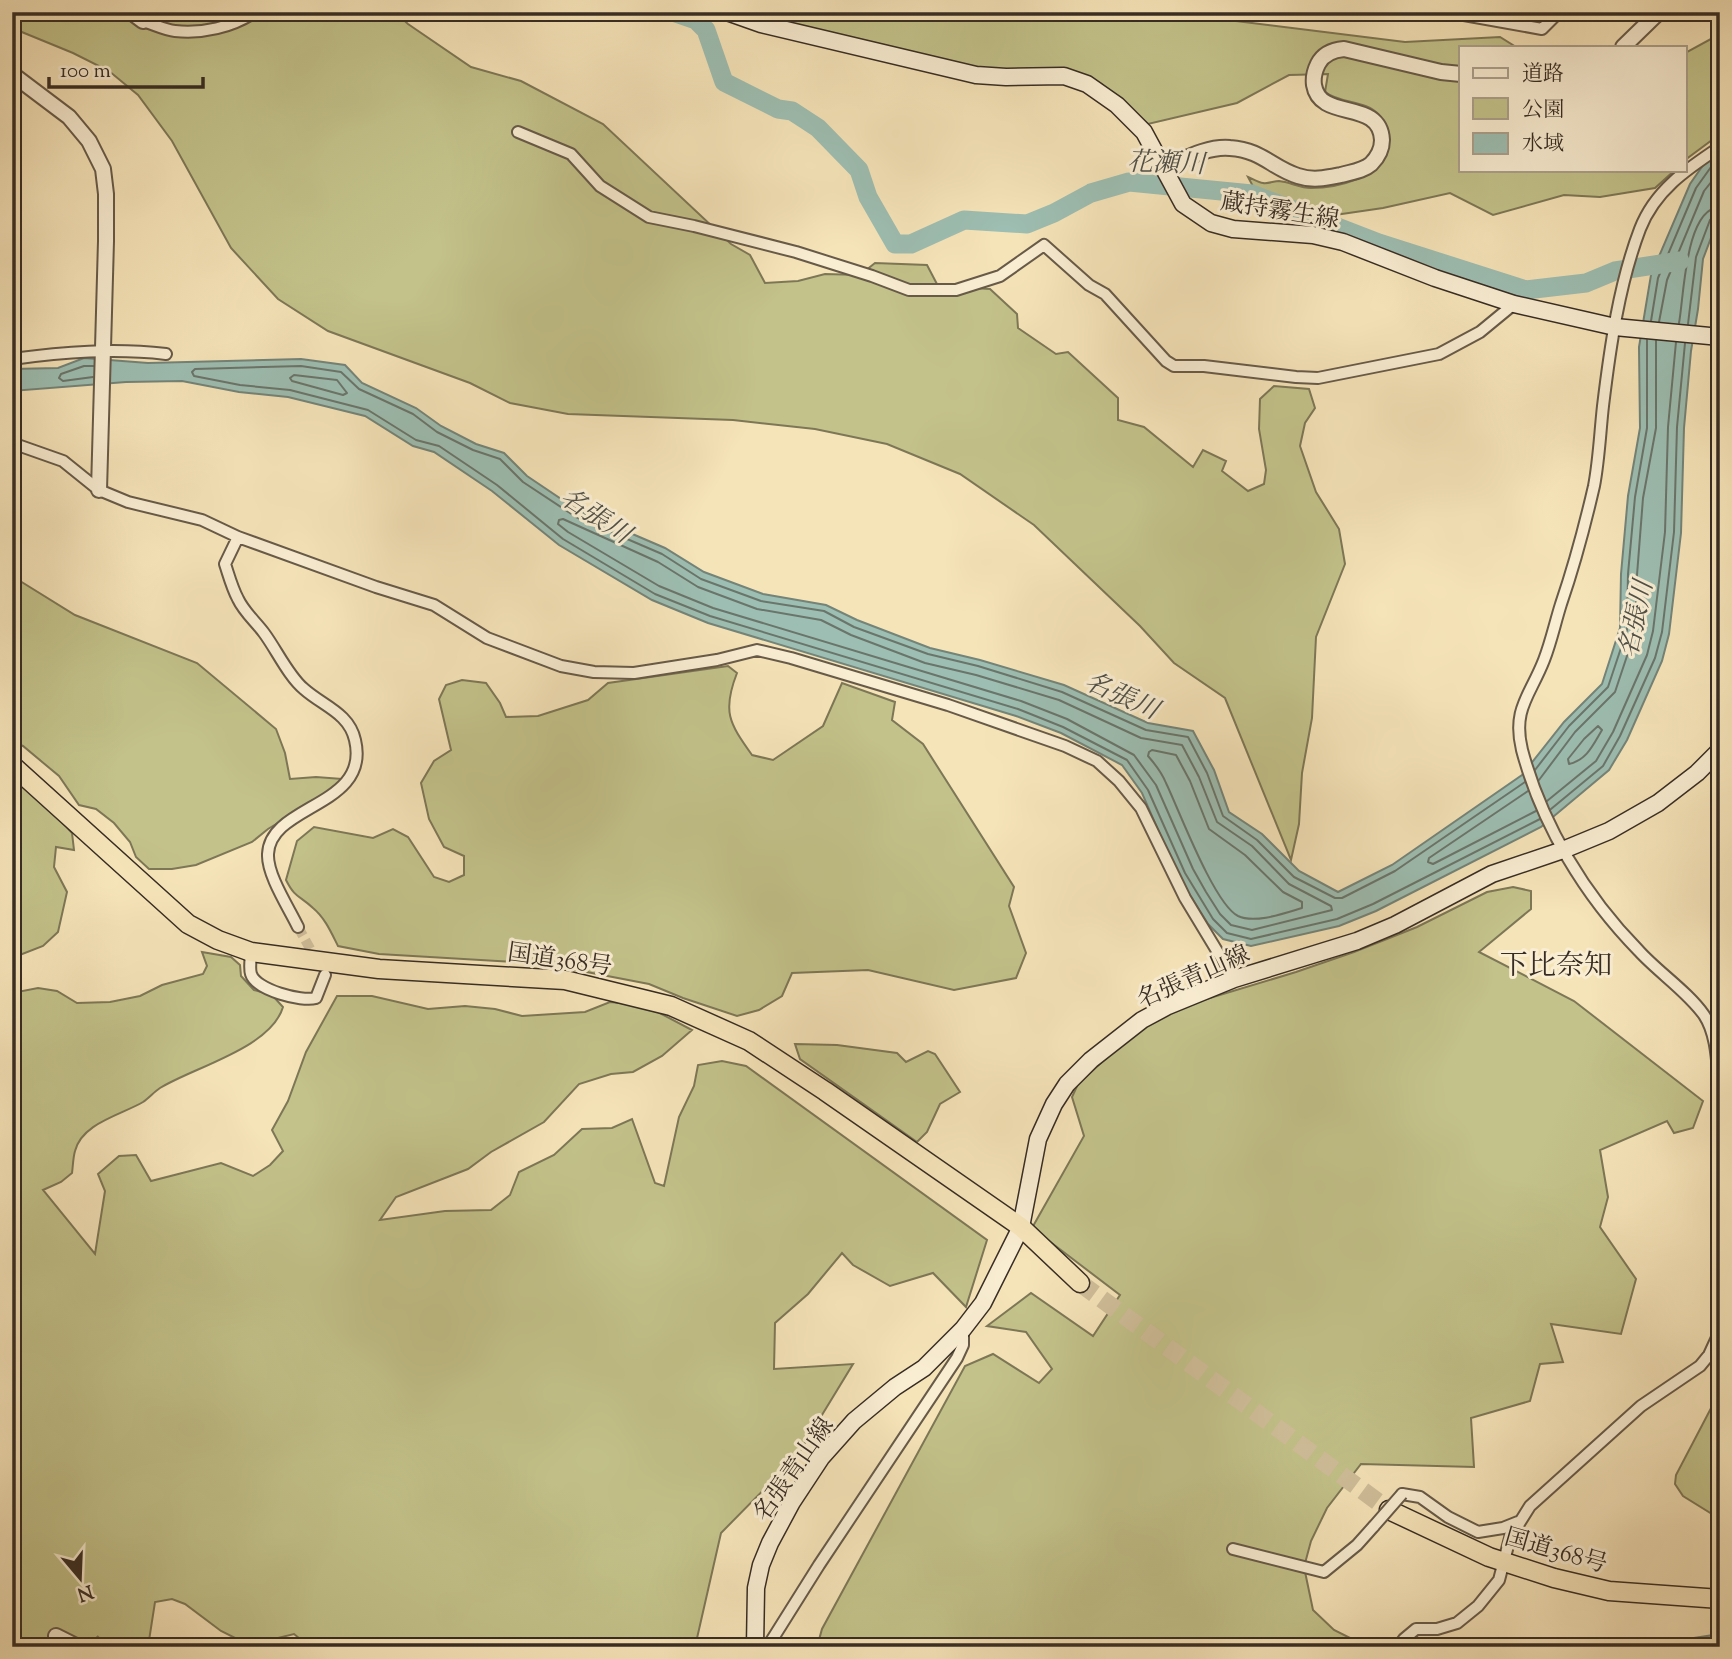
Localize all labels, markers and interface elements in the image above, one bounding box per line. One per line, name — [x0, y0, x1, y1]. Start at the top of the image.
scale bar — [49, 46, 203, 90]
legend — [1459, 46, 1686, 172]
text: 100 m — [60, 57, 111, 87]
text: 道路 — [1522, 60, 1564, 90]
text: 公園 — [1522, 96, 1564, 126]
text: 水域 — [1522, 130, 1564, 160]
water label: 花瀬川 — [1126, 145, 1209, 184]
street label: 蔵持霧生線 — [1218, 186, 1342, 238]
water label: 名張川 — [552, 480, 640, 555]
water label: 名張川 — [1611, 575, 1664, 662]
water label: 名張川 — [1078, 665, 1167, 731]
street label: 国道368号 — [505, 937, 614, 985]
street label: 名張青山線 — [1132, 938, 1256, 1018]
district label: 下比奈知 — [1500, 947, 1612, 987]
street label: 名張青山線 — [746, 1411, 843, 1529]
street label: 国道368号 — [1500, 1521, 1611, 1583]
north arrow — [46, 1544, 116, 1614]
text: N — [73, 1576, 96, 1607]

